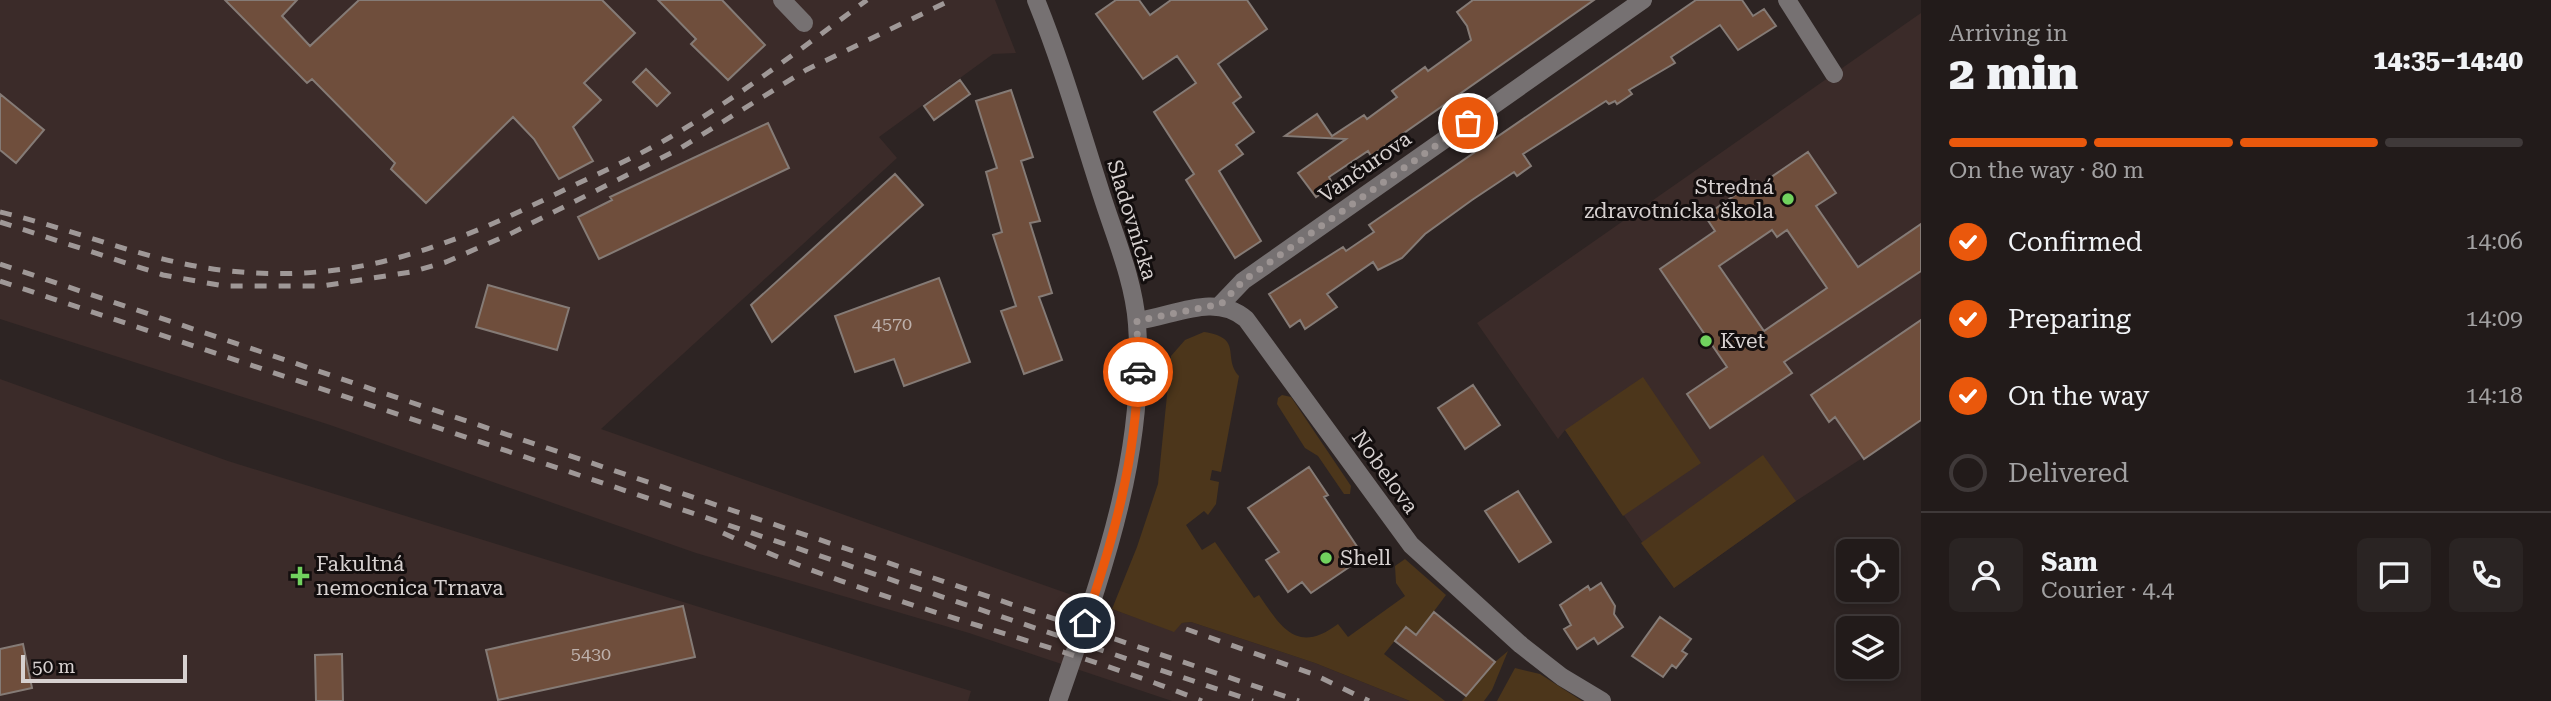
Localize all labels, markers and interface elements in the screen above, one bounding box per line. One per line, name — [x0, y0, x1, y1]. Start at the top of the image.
text: Arriving in — [1949, 20, 2068, 47]
text: 14:35–14:40 — [2373, 45, 2523, 75]
text: 2 min — [1949, 46, 2078, 100]
pin — [1438, 93, 1498, 153]
icon: bag — [1449, 104, 1487, 142]
street label: Vančurova — [1314, 126, 1416, 208]
street label: Sladovnícka — [1102, 157, 1162, 284]
text: On the way · 80 m — [1949, 157, 2144, 184]
place label: Stredná zdravotnícka škola — [1584, 175, 1775, 223]
marker: Stredná zdravotnícka škola — [1780, 191, 1796, 207]
icon: check — [1949, 223, 1987, 261]
text: Confirmed — [2008, 227, 2143, 257]
text: 14:06 — [2466, 228, 2523, 255]
icon: check — [1949, 300, 1987, 338]
text: Preparing — [2008, 304, 2131, 334]
text: 14:09 — [2466, 305, 2523, 332]
house number: 4570 — [872, 313, 912, 334]
place label: Kvet — [1720, 329, 1766, 353]
marker: Kvet — [1698, 333, 1714, 349]
courier — [1103, 337, 1173, 407]
icon: car — [1119, 353, 1157, 391]
icon: check — [1949, 377, 1987, 415]
text: On the way — [2008, 381, 2149, 411]
text: 14:18 — [2466, 382, 2523, 409]
street label: Nobelova — [1347, 426, 1423, 519]
text: Delivered — [2008, 458, 2129, 488]
button: person — [1949, 538, 2023, 612]
button: chat — [2357, 538, 2431, 612]
button: phone — [2449, 538, 2523, 612]
map controls — [1836, 539, 1899, 679]
button: locate — [1836, 539, 1899, 602]
place label: Shell — [1340, 546, 1391, 570]
text: Sam — [2041, 547, 2098, 577]
marker: Shell — [1318, 550, 1334, 566]
place label: Fakultná nemocnica Trnava — [316, 552, 504, 600]
marker: Fakultná nemocnica Trnava — [290, 566, 310, 586]
text: Courier · 4.4 — [2041, 577, 2174, 604]
pin — [1055, 593, 1115, 653]
icon: home — [1066, 604, 1104, 642]
button: layers — [1836, 616, 1899, 679]
house number: 5430 — [571, 643, 611, 664]
scale bar — [21, 652, 187, 684]
text: 50 m — [32, 655, 75, 678]

